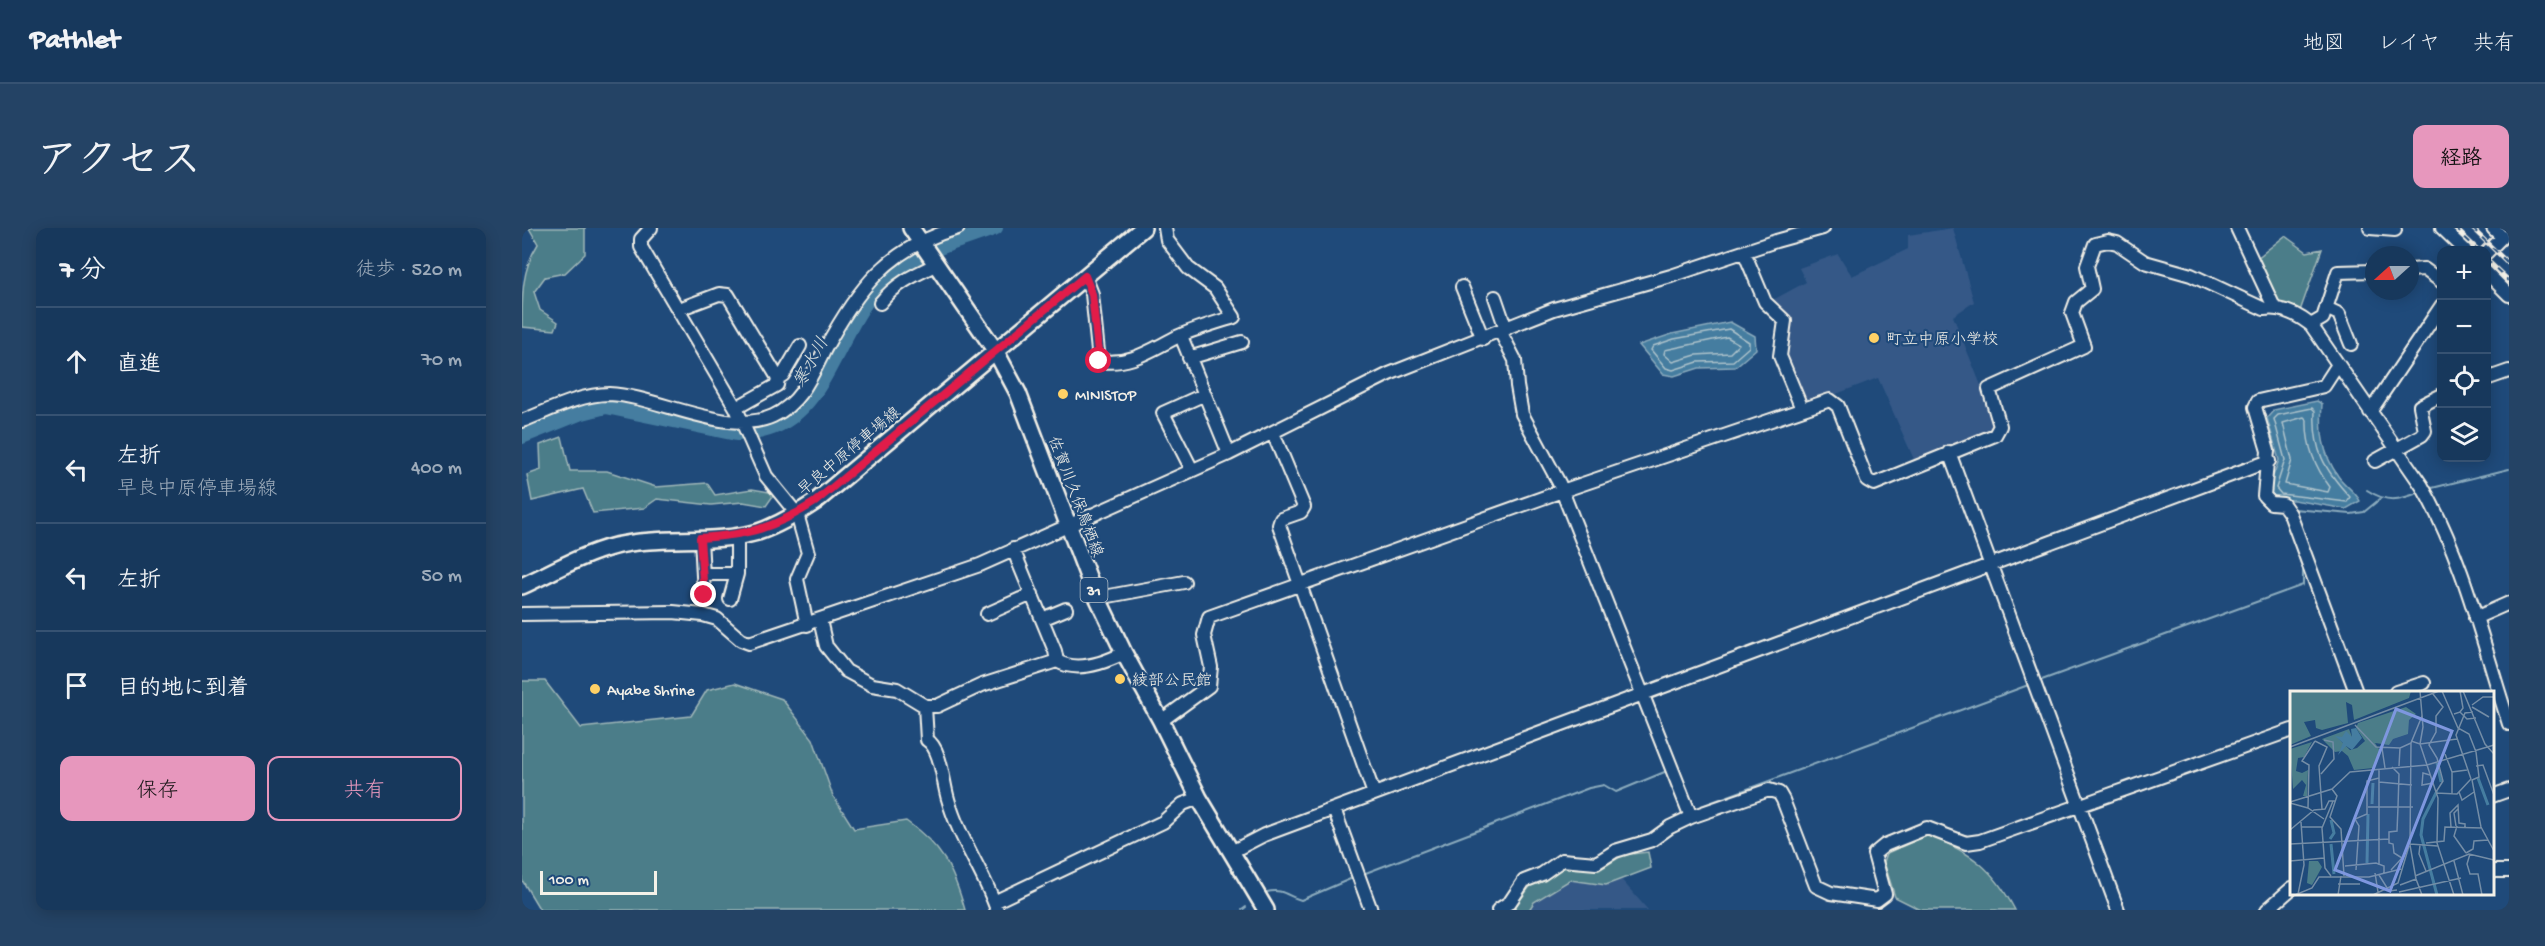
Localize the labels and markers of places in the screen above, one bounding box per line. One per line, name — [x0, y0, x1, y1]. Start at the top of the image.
marker: 町立中原小学校 — [1867, 331, 1881, 345]
place label: 町立中原小学校 — [1886, 331, 1998, 351]
marker: MINISTOP — [1056, 387, 1070, 401]
place label: MINISTOP — [1075, 388, 1136, 407]
marker: 綾部公民館 — [1113, 672, 1127, 686]
place label: 綾部公民館 — [1132, 672, 1212, 692]
marker: Ayabe Shrine — [588, 682, 602, 696]
place label: Ayabe Shrine — [607, 683, 695, 702]

